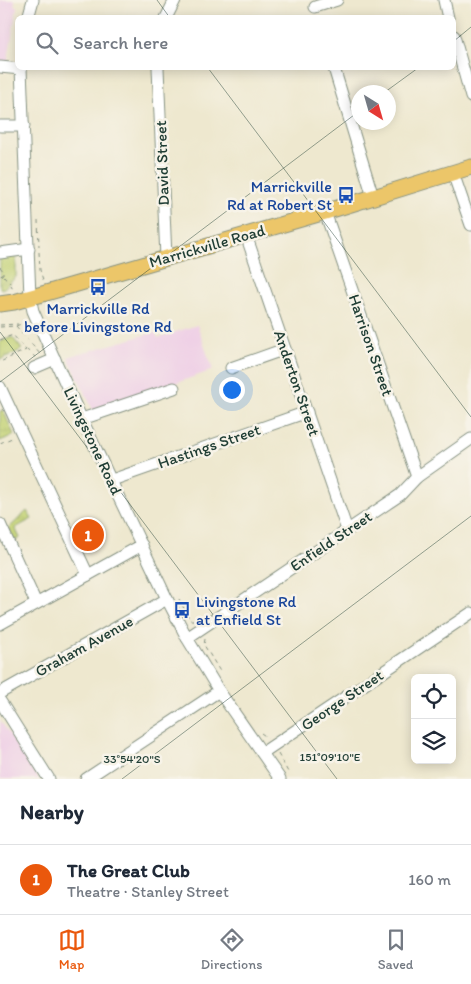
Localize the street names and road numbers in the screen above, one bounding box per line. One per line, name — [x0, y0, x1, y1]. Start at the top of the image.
street label: David Street — [151, 120, 173, 206]
street label: Marrickville Road — [147, 220, 268, 272]
street label: Harrison Street — [345, 292, 397, 398]
street label: Anderton Street — [270, 328, 324, 438]
street label: Livingstone Road — [60, 384, 126, 498]
street label: Hastings Street — [155, 420, 263, 472]
street label: Enfield Street — [286, 507, 376, 575]
street label: Graham Avenue — [32, 611, 136, 681]
street label: George Street — [297, 666, 387, 734]

